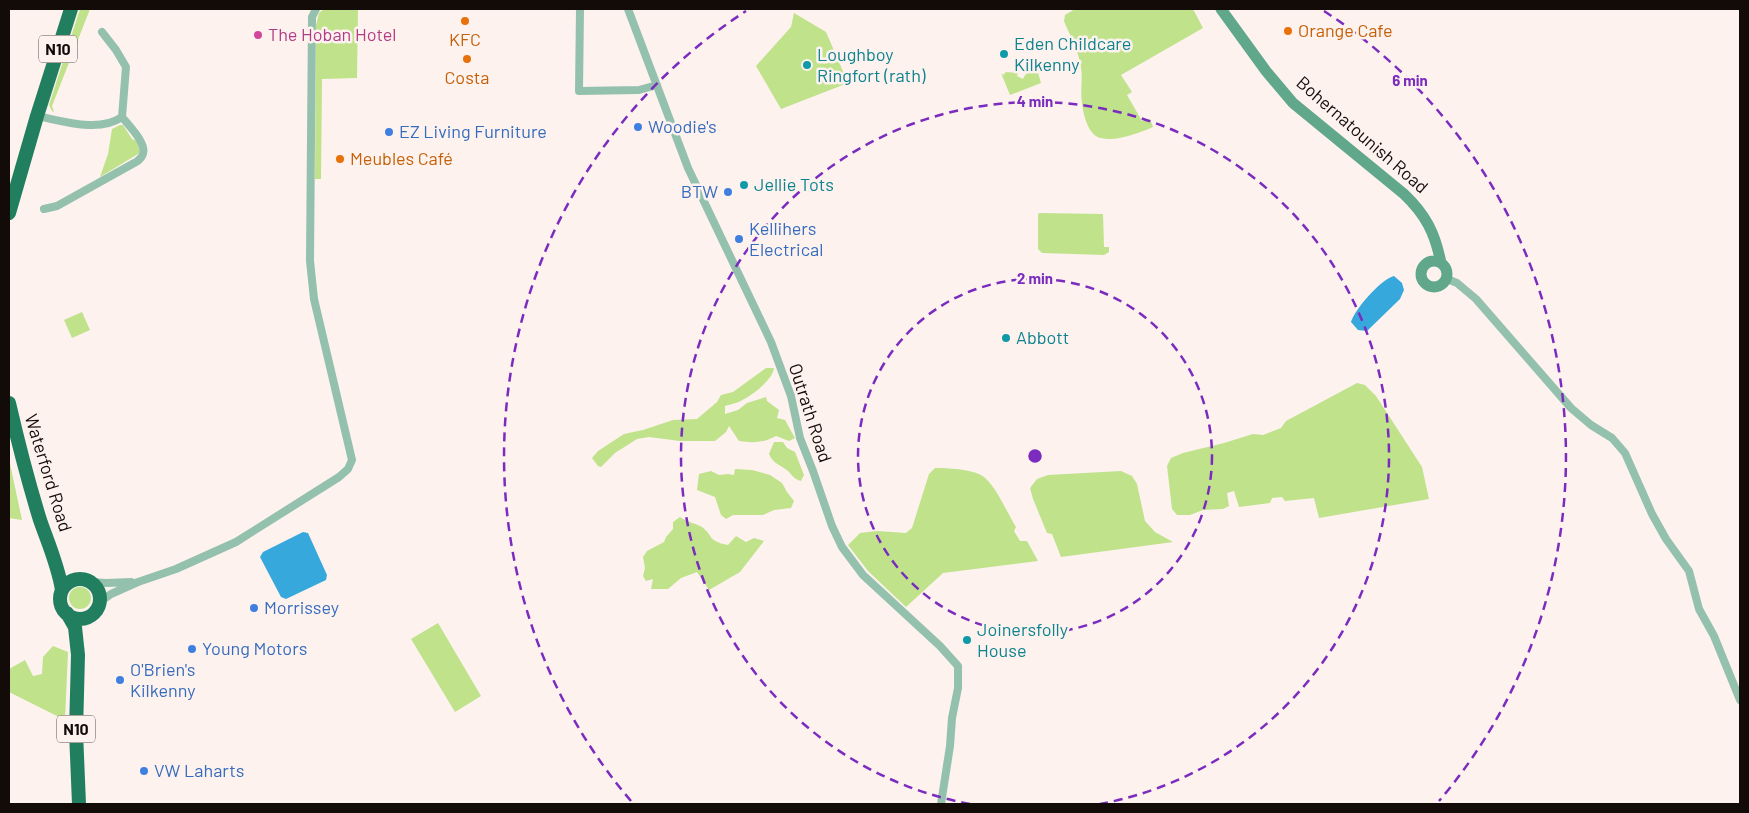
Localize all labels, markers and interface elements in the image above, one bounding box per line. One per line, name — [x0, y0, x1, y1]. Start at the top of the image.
marker: KFC — [459, 15, 471, 27]
place label: Orange Cafe — [1298, 19, 1393, 41]
place label: The Hoban Hotel — [268, 23, 396, 45]
marker: Orange Cafe — [1282, 25, 1294, 37]
place label: KFC — [449, 28, 481, 50]
marker: The Hoban Hotel — [252, 29, 264, 41]
place label: Eden Childcare Kilkenny — [1014, 32, 1131, 75]
road number: N10 — [39, 36, 77, 62]
place label: Loughboy Ringfort (rath) — [817, 43, 926, 86]
marker: Eden Childcare Kilkenny — [998, 48, 1010, 60]
marker: Costa — [461, 53, 473, 65]
marker: Loughboy Ringfort (rath) — [801, 59, 813, 71]
place label: Costa — [444, 66, 490, 88]
street label: Bohernatounish Road — [1292, 71, 1433, 197]
text: 6 min — [1392, 71, 1428, 89]
text: 4 min — [1017, 92, 1053, 110]
place label: Woodie's — [648, 115, 717, 137]
place label: EZ Living Furniture — [399, 120, 547, 142]
marker: Woodie's — [632, 121, 644, 133]
marker: EZ Living Furniture — [383, 126, 395, 138]
place label: Meubles Café — [350, 147, 453, 169]
marker: Meubles Café — [334, 153, 346, 165]
place label: Jellie Tots — [754, 173, 834, 195]
marker: Jellie Tots — [738, 179, 750, 191]
place label: BTW — [681, 180, 718, 202]
marker: BTW — [722, 186, 734, 198]
place label: Kellihers Electrical — [749, 217, 823, 260]
marker: Kellihers Electrical — [733, 233, 745, 245]
text: 2 min — [1017, 269, 1053, 287]
place label: Abbott — [1016, 326, 1069, 348]
marker: Abbott — [1000, 332, 1012, 344]
street label: Outrath Road — [785, 360, 837, 465]
street label: Waterford Road — [21, 411, 77, 534]
centre of rings — [1026, 447, 1044, 465]
place label: Morrissey — [264, 596, 339, 618]
marker: Morrissey — [248, 602, 260, 614]
place label: Joinersfolly House — [977, 618, 1068, 661]
marker: Joinersfolly House — [961, 634, 973, 646]
place label: Young Motors — [202, 637, 307, 659]
marker: Young Motors — [186, 643, 198, 655]
place label: O'Brien's Kilkenny — [130, 658, 196, 701]
marker: O'Brien's Kilkenny — [114, 674, 126, 686]
road number: N10 — [57, 716, 95, 742]
place label: VW Laharts — [154, 759, 244, 781]
marker: VW Laharts — [138, 765, 150, 777]

